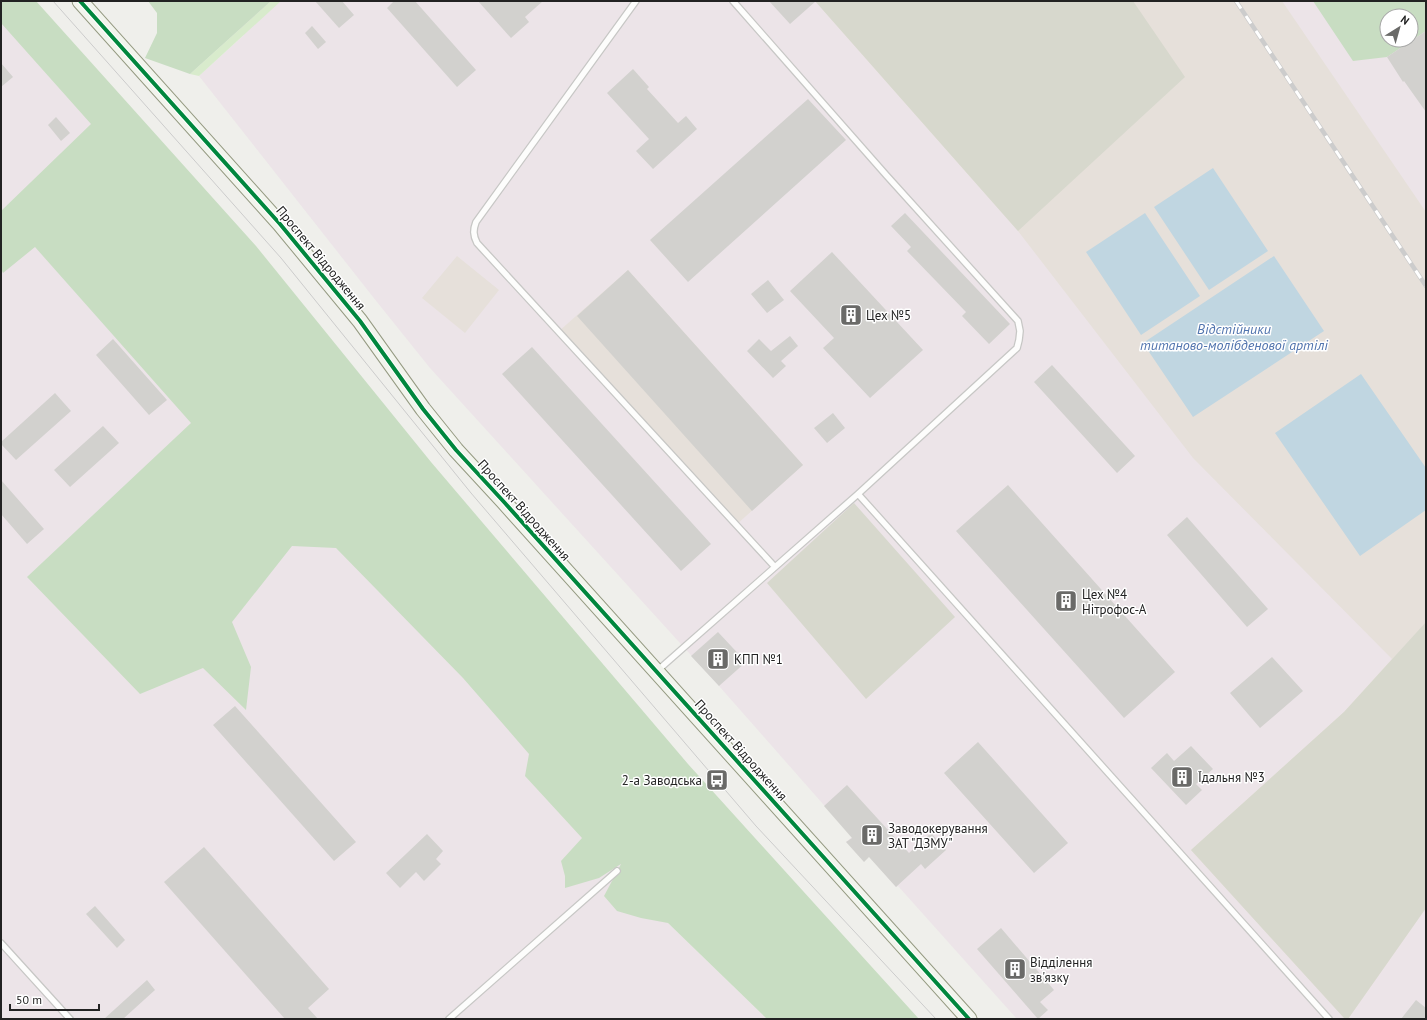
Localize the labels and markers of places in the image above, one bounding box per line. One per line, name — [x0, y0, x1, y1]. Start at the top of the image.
building icon: Цех №5 — [838, 302, 864, 328]
place label: Цех №5 — [866, 307, 911, 324]
place label: Цех №4 Нітрофос-А — [1082, 586, 1147, 618]
building icon: Цех №4 Нітрофос-А — [1053, 588, 1079, 614]
building icon: КПП №1 — [705, 646, 731, 672]
place label: КПП №1 — [734, 651, 783, 668]
building icon: Їдальня №3 — [1169, 764, 1195, 790]
bus stop icon: 2-а Заводська — [704, 767, 730, 793]
place label: Їдальня №3 — [1198, 769, 1265, 786]
place label: 2-а Заводська — [622, 772, 702, 789]
place label: Заводокерування ЗАТ "ДЗМУ" — [888, 820, 988, 852]
building icon: Заводокерування ЗАТ "ДЗМУ" — [859, 822, 885, 848]
place label: Відділення зв'язку — [1030, 954, 1092, 986]
building icon: Відділення зв'язку — [1002, 956, 1028, 982]

